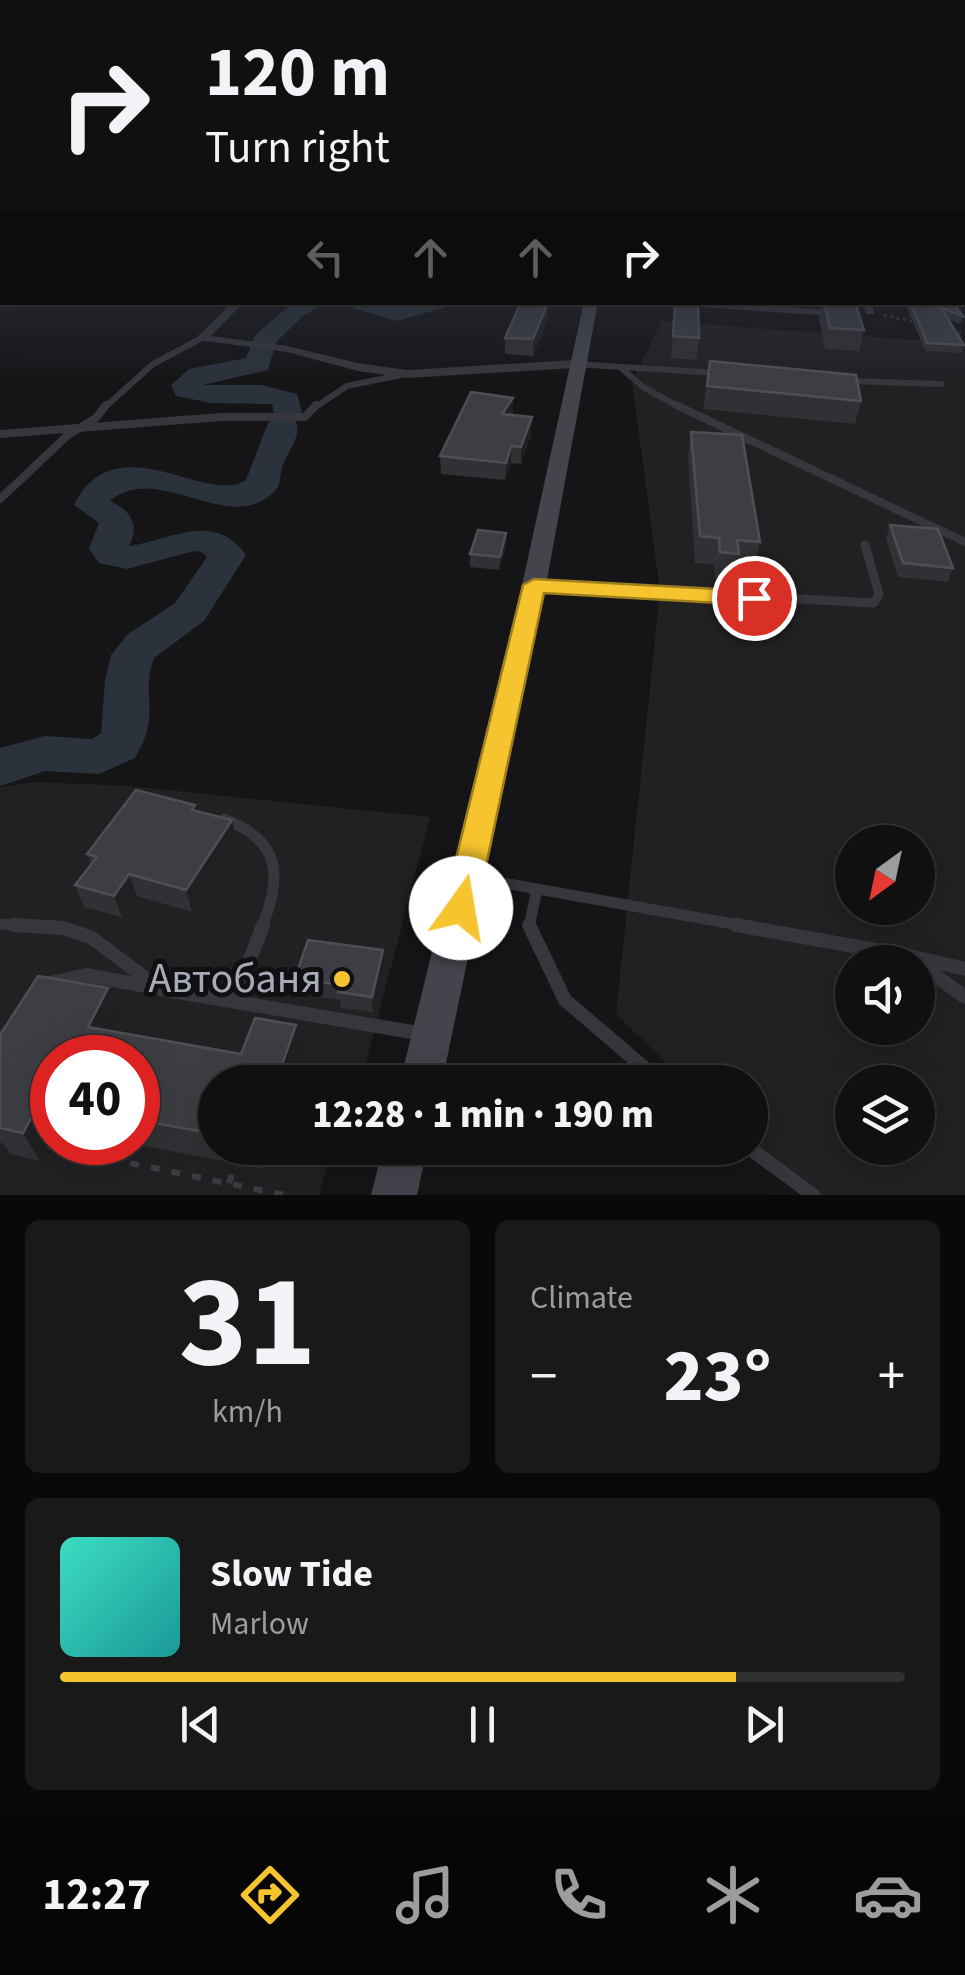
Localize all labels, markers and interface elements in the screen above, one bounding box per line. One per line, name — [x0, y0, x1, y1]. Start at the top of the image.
text: 120 m — [205, 23, 390, 123]
icon: right — [40, 40, 170, 170]
text: Turn right — [205, 116, 390, 180]
icon: left — [298, 230, 353, 285]
icon: ahead — [403, 230, 458, 285]
icon: ahead — [508, 230, 563, 285]
icon: right — [613, 230, 668, 285]
pin — [712, 556, 797, 641]
icon: arrive — [727, 571, 782, 626]
north arrow — [835, 825, 935, 925]
map controls — [835, 825, 935, 1165]
position arrow — [409, 856, 513, 960]
button: sound — [835, 945, 935, 1045]
place label: Автобаня — [148, 949, 322, 1009]
marker: Автобаня — [331, 968, 353, 990]
speed limit sign: 40 — [30, 1035, 160, 1165]
button: layers — [835, 1065, 935, 1165]
text: 12:28 · 1 min · 190 m — [312, 1088, 654, 1142]
text: 31 — [179, 1231, 316, 1416]
text: Climate — [530, 1275, 633, 1321]
text: 23° — [664, 1323, 771, 1430]
text: − — [530, 1338, 557, 1416]
text: + — [878, 1338, 905, 1416]
text: km/h — [212, 1389, 283, 1435]
text: Slow Tide — [210, 1547, 373, 1601]
text: Marlow — [210, 1601, 309, 1647]
icon: previous — [173, 1697, 228, 1752]
icon: pause — [455, 1697, 510, 1752]
icon: next — [737, 1697, 792, 1752]
icon: directions — [235, 1860, 305, 1930]
icon: music — [390, 1860, 460, 1930]
icon: phone — [544, 1860, 614, 1930]
icon: climate — [698, 1860, 768, 1930]
icon: car — [853, 1860, 923, 1930]
text: 12:27 — [42, 1863, 151, 1927]

